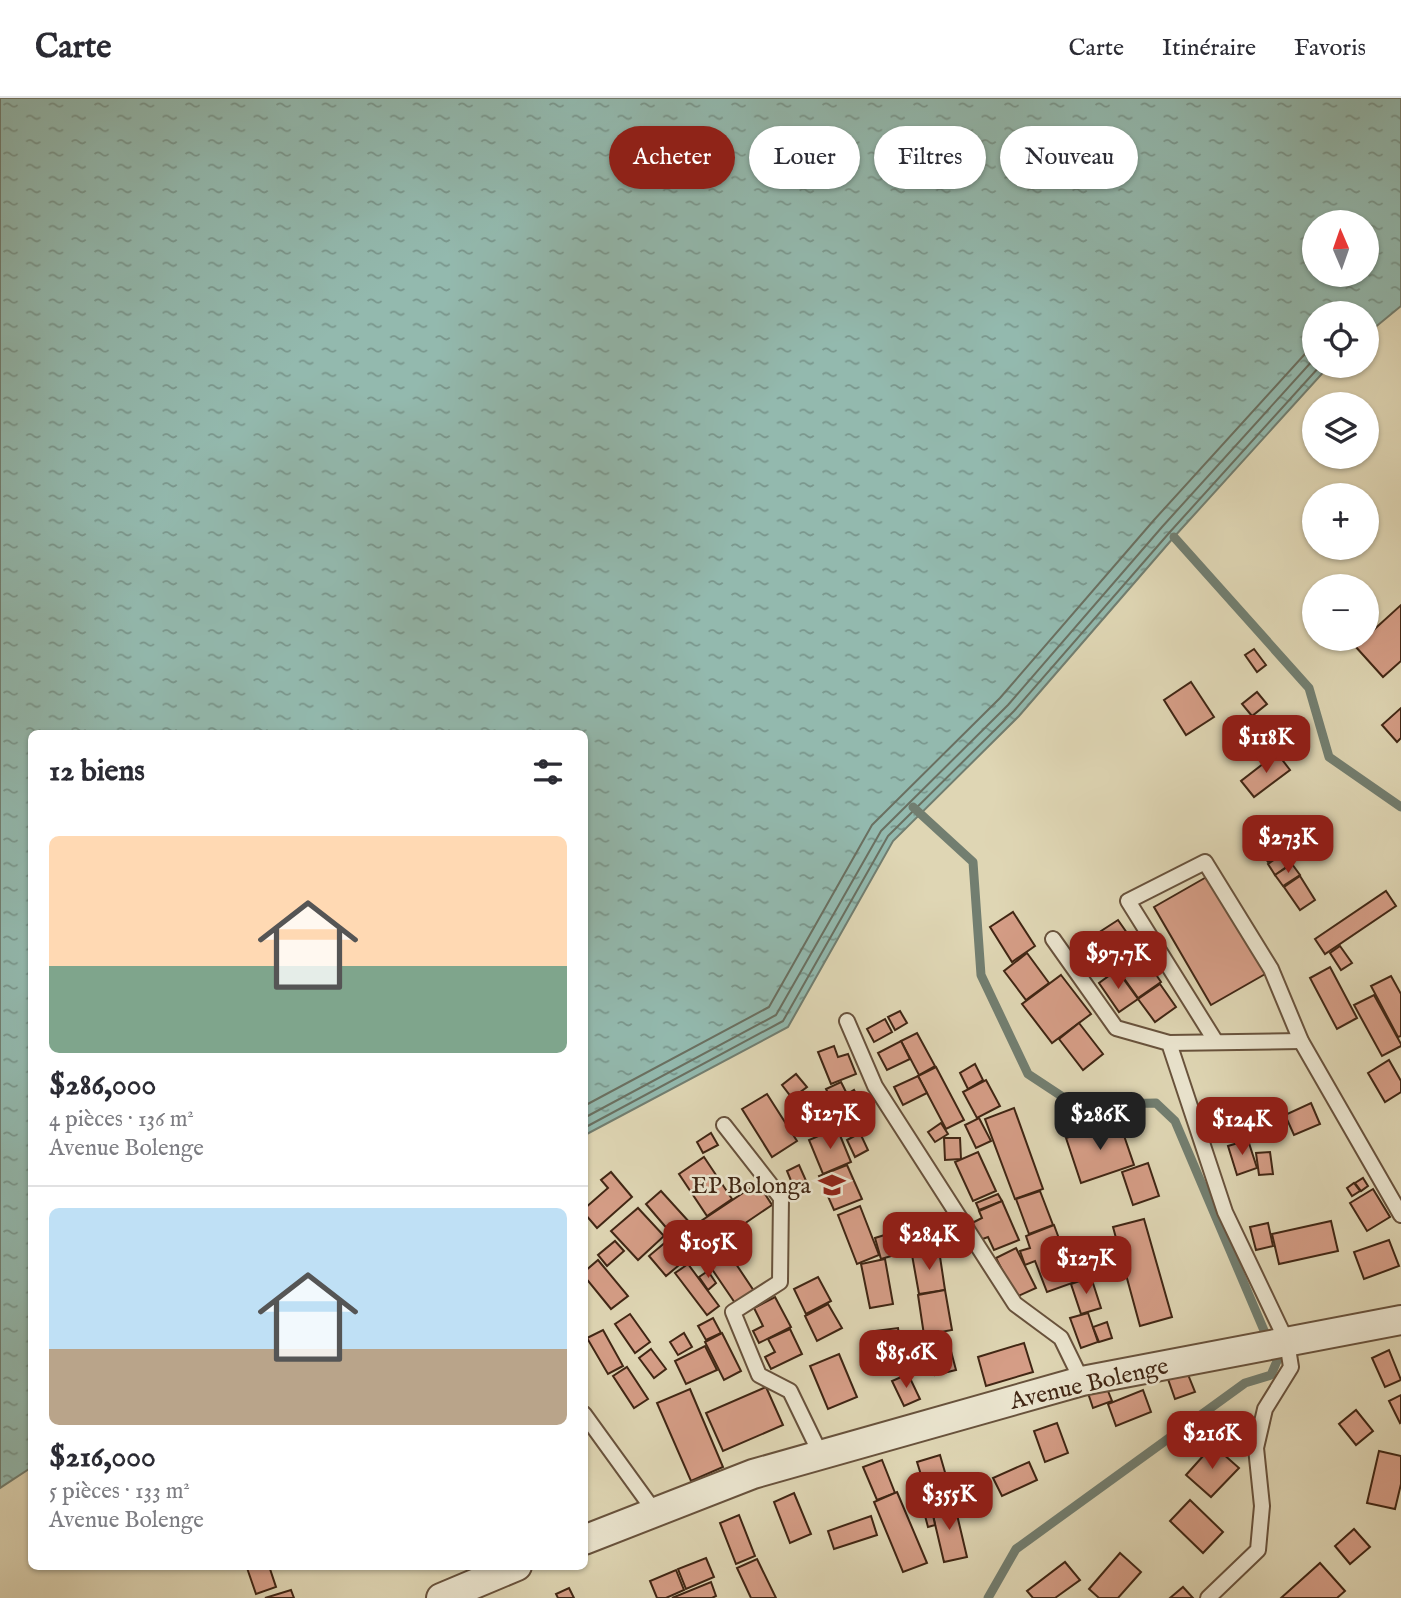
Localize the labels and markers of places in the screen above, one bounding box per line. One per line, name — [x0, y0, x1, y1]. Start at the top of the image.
pin: $118K — [1217, 716, 1315, 775]
pin: $273K — [1239, 816, 1337, 875]
pin: $97.7K — [1061, 932, 1175, 991]
pin: $127K — [781, 1091, 879, 1151]
pin: $286K — [1051, 1093, 1149, 1152]
pin: $124K — [1193, 1098, 1291, 1157]
school or university icon: EP Bolonga — [817, 1170, 847, 1200]
place label: EP Bolonga — [691, 1171, 812, 1202]
pin: $284K — [880, 1212, 978, 1272]
pin: $105K — [659, 1220, 757, 1280]
pin: $127K — [1037, 1236, 1135, 1296]
pin: $85.6K — [849, 1330, 963, 1390]
pin: $216K — [1163, 1412, 1261, 1471]
pin: $355K — [900, 1472, 998, 1532]

